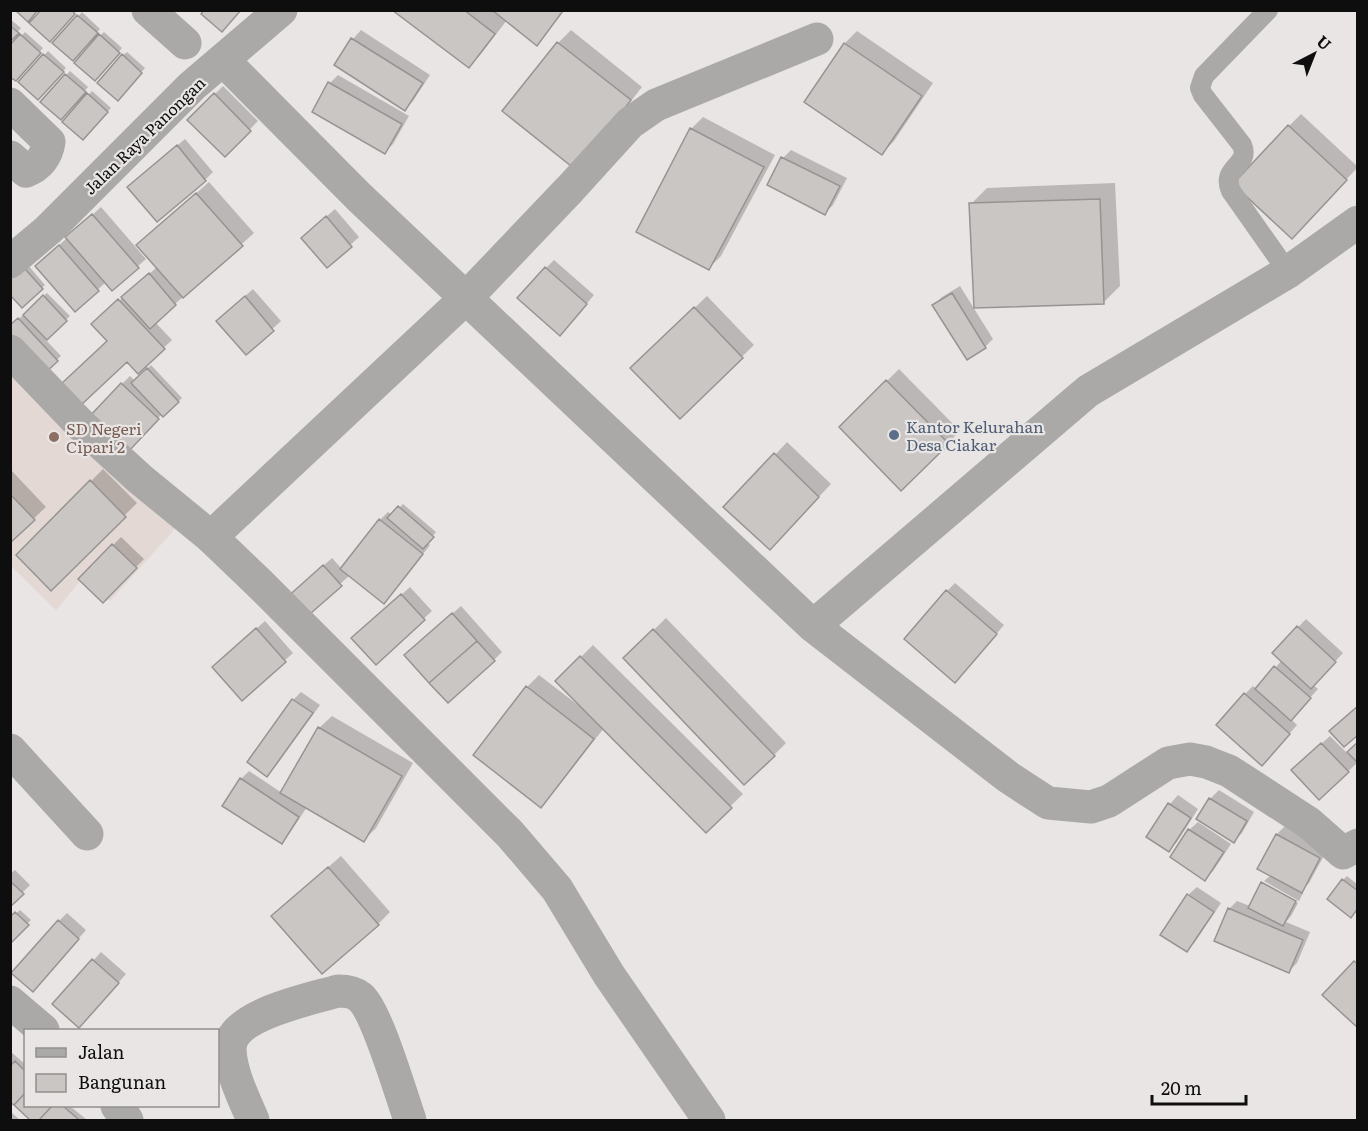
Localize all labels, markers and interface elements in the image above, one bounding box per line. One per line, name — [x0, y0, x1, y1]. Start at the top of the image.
north arrow — [1284, 24, 1344, 84]
text: U — [1312, 29, 1338, 56]
street label: Jalan Raya Panongan — [78, 70, 210, 199]
place label: Kantor Kelurahan Desa Ciakar — [906, 414, 1044, 456]
place label: SD Negeri Cipari 2 — [66, 416, 142, 458]
marker: Kantor Kelurahan Desa Ciakar — [887, 428, 901, 442]
marker: SD Negeri Cipari 2 — [47, 430, 61, 444]
legend — [24, 1029, 219, 1107]
text: Jalan — [78, 1038, 125, 1065]
text: Bangunan — [78, 1068, 166, 1095]
scale bar — [1152, 1068, 1246, 1106]
text: 20 m — [1161, 1074, 1202, 1101]

